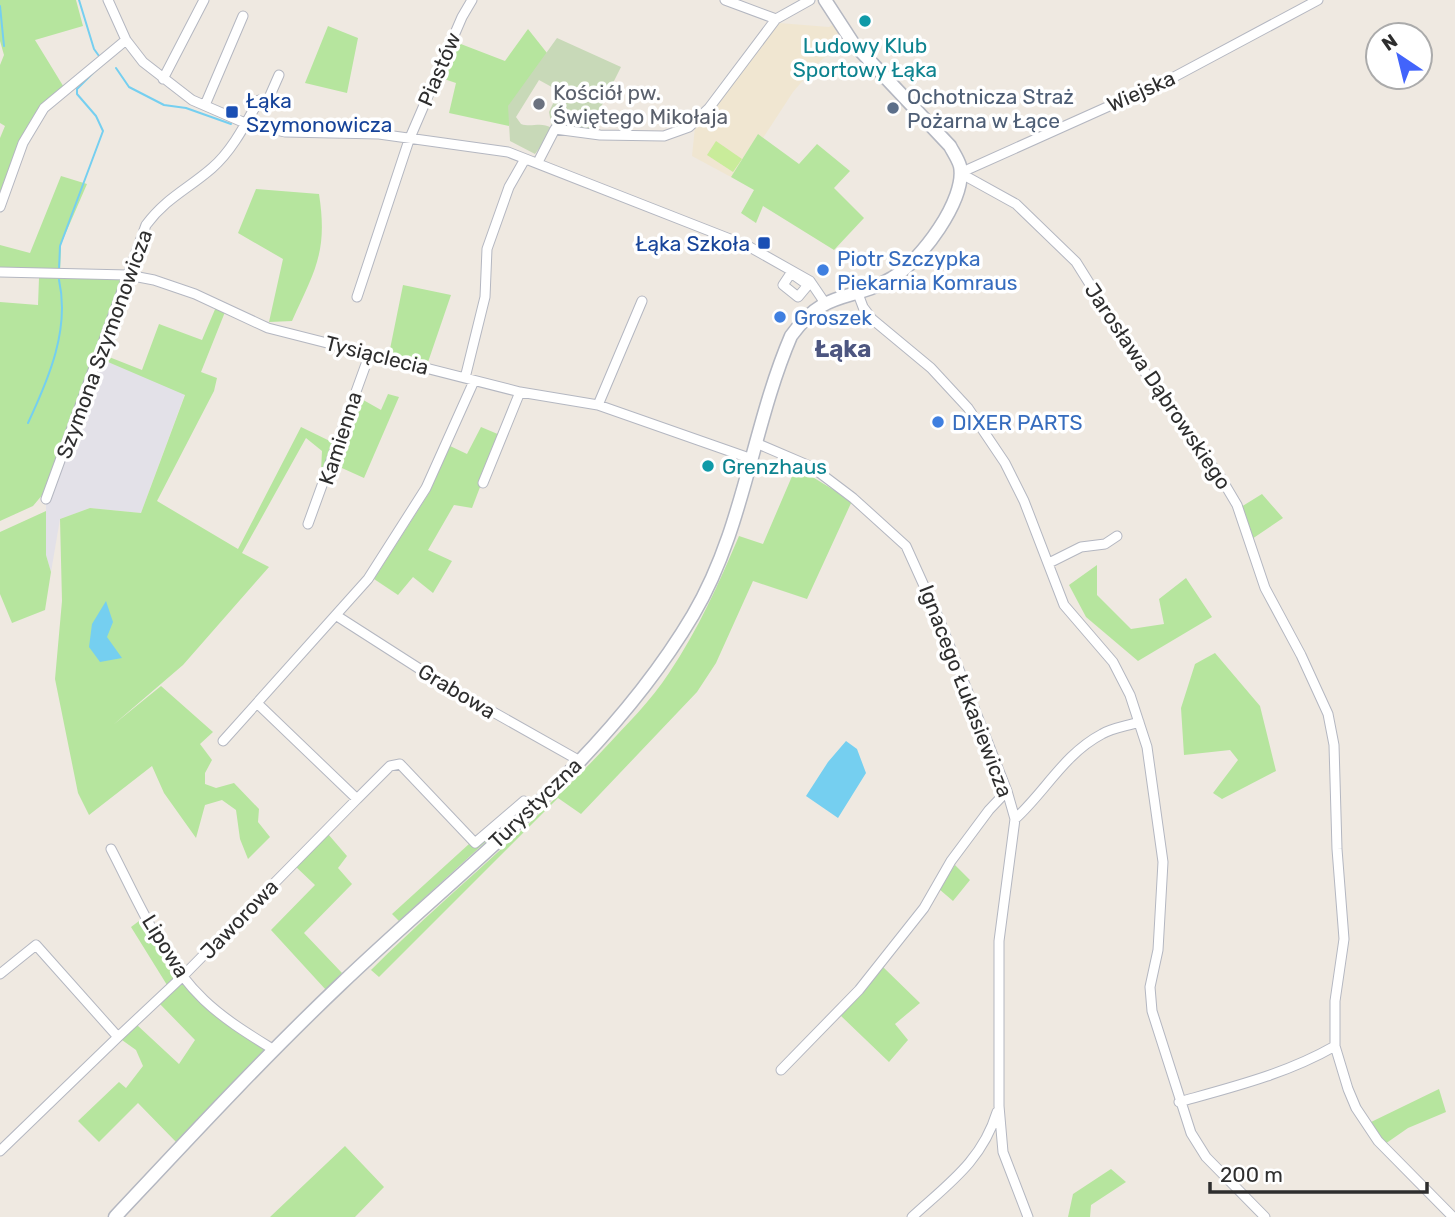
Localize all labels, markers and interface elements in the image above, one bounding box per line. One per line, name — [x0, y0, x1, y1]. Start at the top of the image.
marker: Ludowy Klub Sportowy Łąka — [857, 13, 873, 29]
north arrow — [1364, 21, 1434, 91]
street label: Piastów — [412, 28, 466, 110]
text: N — [1377, 29, 1402, 56]
place label: Ludowy Klub Sportowy Łąka — [793, 33, 937, 82]
street label: Wiejska — [1103, 65, 1179, 117]
place label: Kościół pw. Świętego Mikołaja — [553, 80, 728, 129]
place label: Ochotnicza Straż Pożarna w Łące — [907, 84, 1074, 133]
place label: Łąka Szymonowicza — [246, 88, 392, 137]
marker: Kościół pw. Świętego Mikołaja — [531, 96, 547, 112]
marker: Ochotnicza Straż Pożarna w Łące — [885, 100, 901, 116]
marker: Łąka Szymonowicza — [224, 104, 240, 120]
street label: Szymona Szymonowicza — [51, 226, 157, 462]
place label: Łąka Szkoła — [636, 231, 750, 256]
marker: Łąka Szkoła — [756, 235, 772, 251]
place label: Piotr Szczypka Piekarnia Komraus — [837, 246, 1018, 295]
marker: Piotr Szczypka Piekarnia Komraus — [815, 262, 831, 278]
street label: Jarosława Dąbrowskiego — [1080, 278, 1236, 494]
place label: Groszek — [794, 305, 872, 330]
marker: Groszek — [772, 309, 788, 325]
street label: Tysiąclecia — [323, 330, 431, 380]
district label: Łąka — [815, 335, 871, 363]
street label: Kamienna — [313, 388, 367, 488]
place label: DIXER PARTS — [952, 410, 1083, 435]
marker: DIXER PARTS — [930, 414, 946, 430]
place label: Grenzhaus — [722, 454, 827, 479]
marker: Grenzhaus — [700, 458, 716, 474]
street label: Ignacego Łukasiewicza — [914, 581, 1018, 801]
street label: Grabowa — [414, 658, 500, 724]
street label: Turystyczna — [483, 753, 587, 853]
street label: Jaworowa — [195, 874, 283, 964]
street label: Lipowa — [137, 910, 195, 982]
scale bar — [1210, 1150, 1427, 1194]
text: 200 m — [1220, 1162, 1283, 1187]

